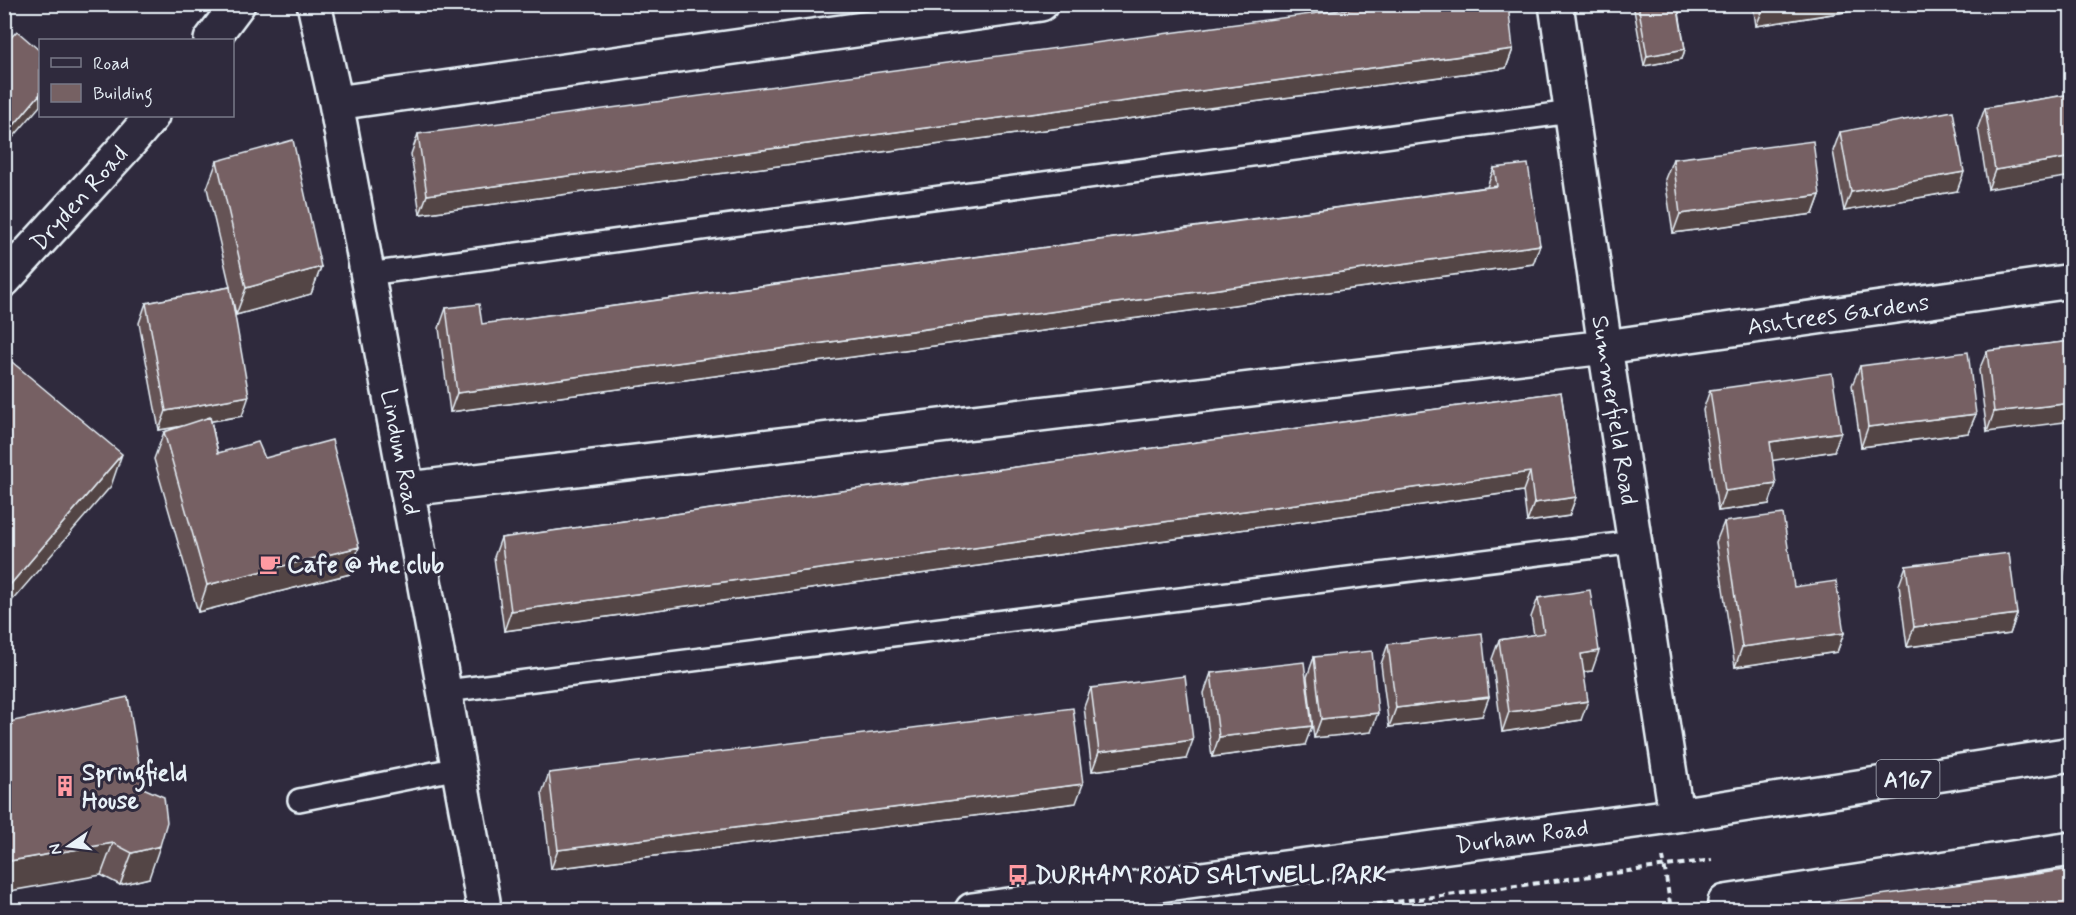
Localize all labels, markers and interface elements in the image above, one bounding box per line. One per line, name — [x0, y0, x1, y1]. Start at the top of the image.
legend — [39, 39, 234, 117]
text: Road — [93, 52, 129, 76]
text: Building — [93, 82, 153, 108]
street label: Dryden Road — [24, 140, 136, 258]
street label: Ashtrees Gardens — [1745, 287, 1932, 344]
street label: Summerfield Road — [1583, 313, 1644, 507]
street label: Lindum Road — [372, 387, 427, 518]
place label: Cafe @ the club — [287, 550, 444, 581]
cafe icon: Cafe @ the club — [258, 552, 282, 576]
place label: Springfield House — [82, 758, 187, 817]
road number: A167 — [1876, 760, 1940, 798]
building icon: Springfield House — [53, 774, 77, 798]
street label: Durham Road — [1454, 813, 1591, 862]
north arrow — [39, 816, 99, 876]
text: N — [44, 842, 67, 857]
place label: DURHAM ROAD SALTWELL PARK — [1035, 861, 1386, 892]
bus stop icon: DURHAM ROAD SALTWELL PARK — [1006, 863, 1030, 887]

